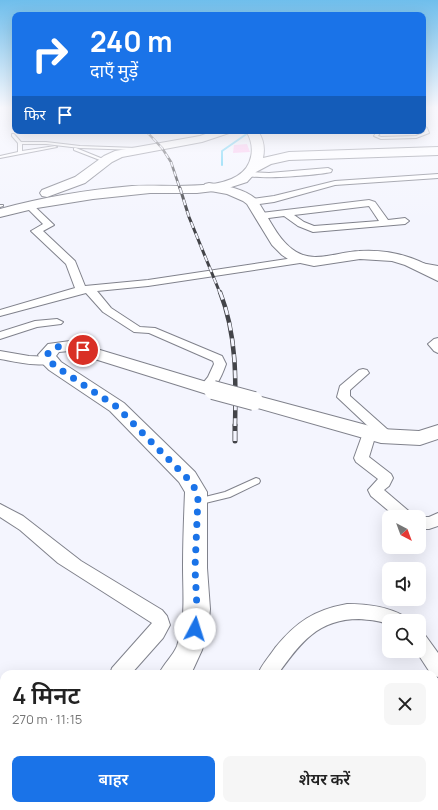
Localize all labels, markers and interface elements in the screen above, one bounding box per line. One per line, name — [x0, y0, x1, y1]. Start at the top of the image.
text: 240 m — [90, 22, 172, 60]
icon: right — [24, 28, 76, 80]
text: दाएँ मुड़ें — [90, 58, 138, 82]
text: फिर — [24, 104, 46, 125]
icon: arrive — [54, 104, 76, 126]
pin — [66, 333, 100, 367]
icon: arrive — [72, 339, 94, 361]
north arrow — [382, 510, 426, 554]
map controls — [382, 510, 426, 658]
button: sound — [382, 562, 426, 606]
position arrow — [174, 608, 216, 650]
button: search — [382, 614, 426, 658]
text: 4 मिनट — [12, 678, 80, 711]
button: close — [384, 683, 426, 725]
text: 270 m · 11:15 — [12, 710, 82, 728]
button: बाहर — [12, 756, 215, 802]
button: शेयर करें — [223, 756, 426, 802]

